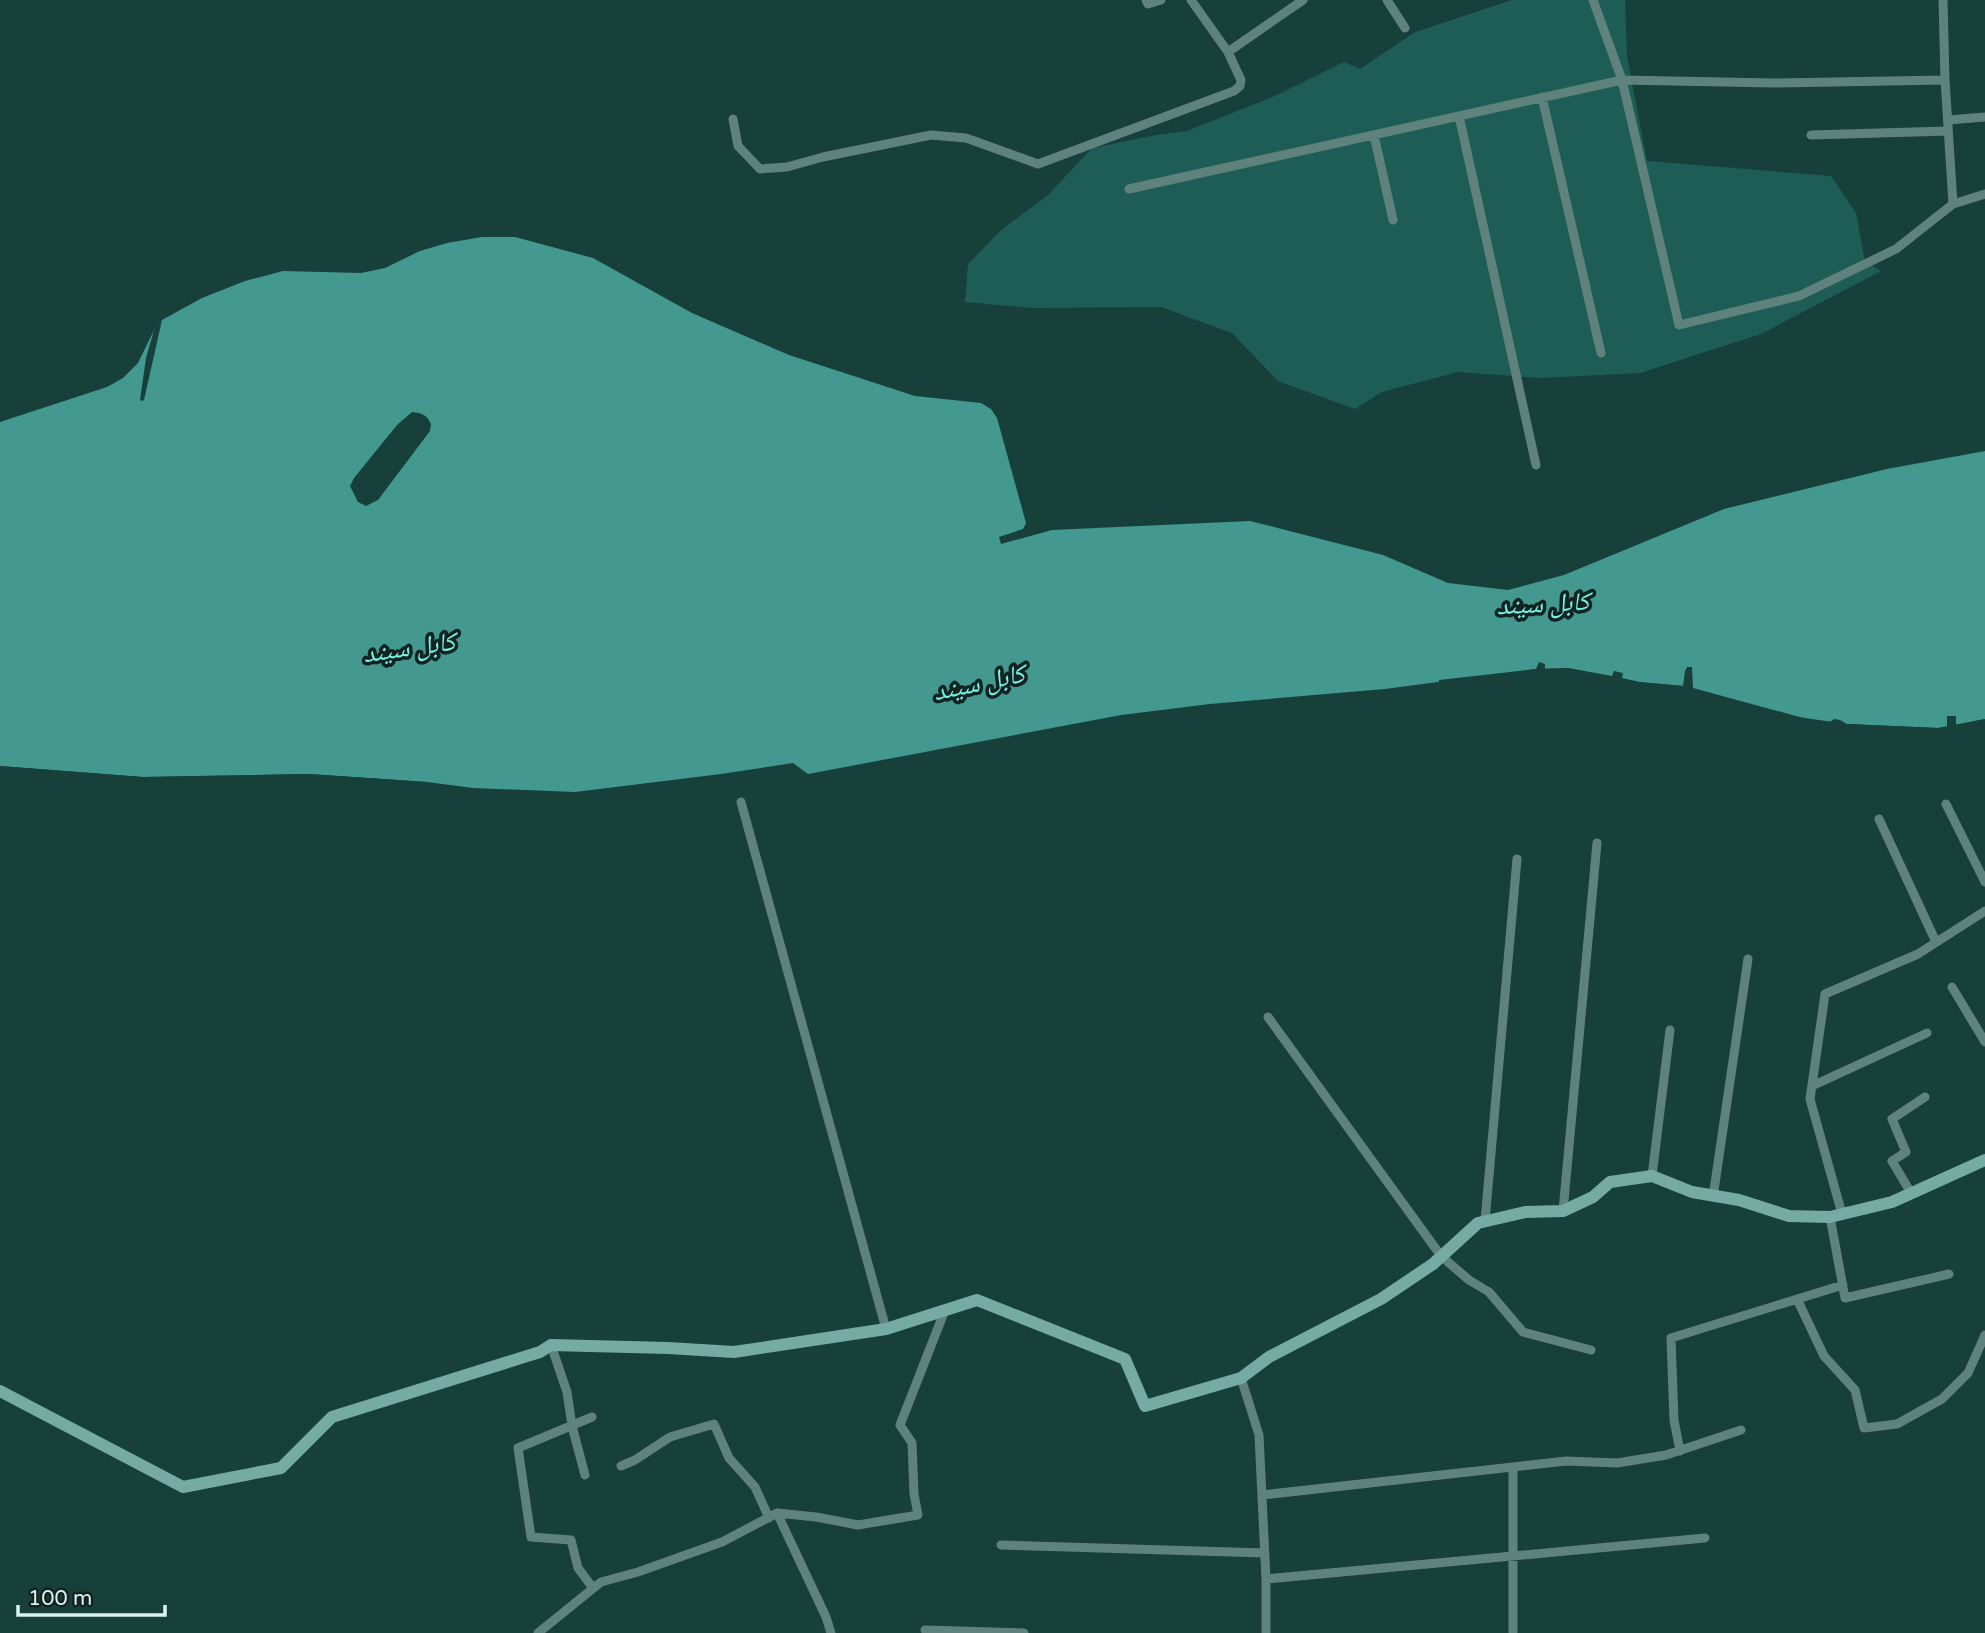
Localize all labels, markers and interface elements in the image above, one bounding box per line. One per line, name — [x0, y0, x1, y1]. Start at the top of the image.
water label: کابل سيند — [1496, 585, 1594, 621]
water label: کابل سيند — [361, 625, 461, 669]
water label: کابل سيند — [930, 657, 1032, 707]
scale bar — [18, 1574, 164, 1618]
text: 100 m — [28, 1586, 92, 1611]

